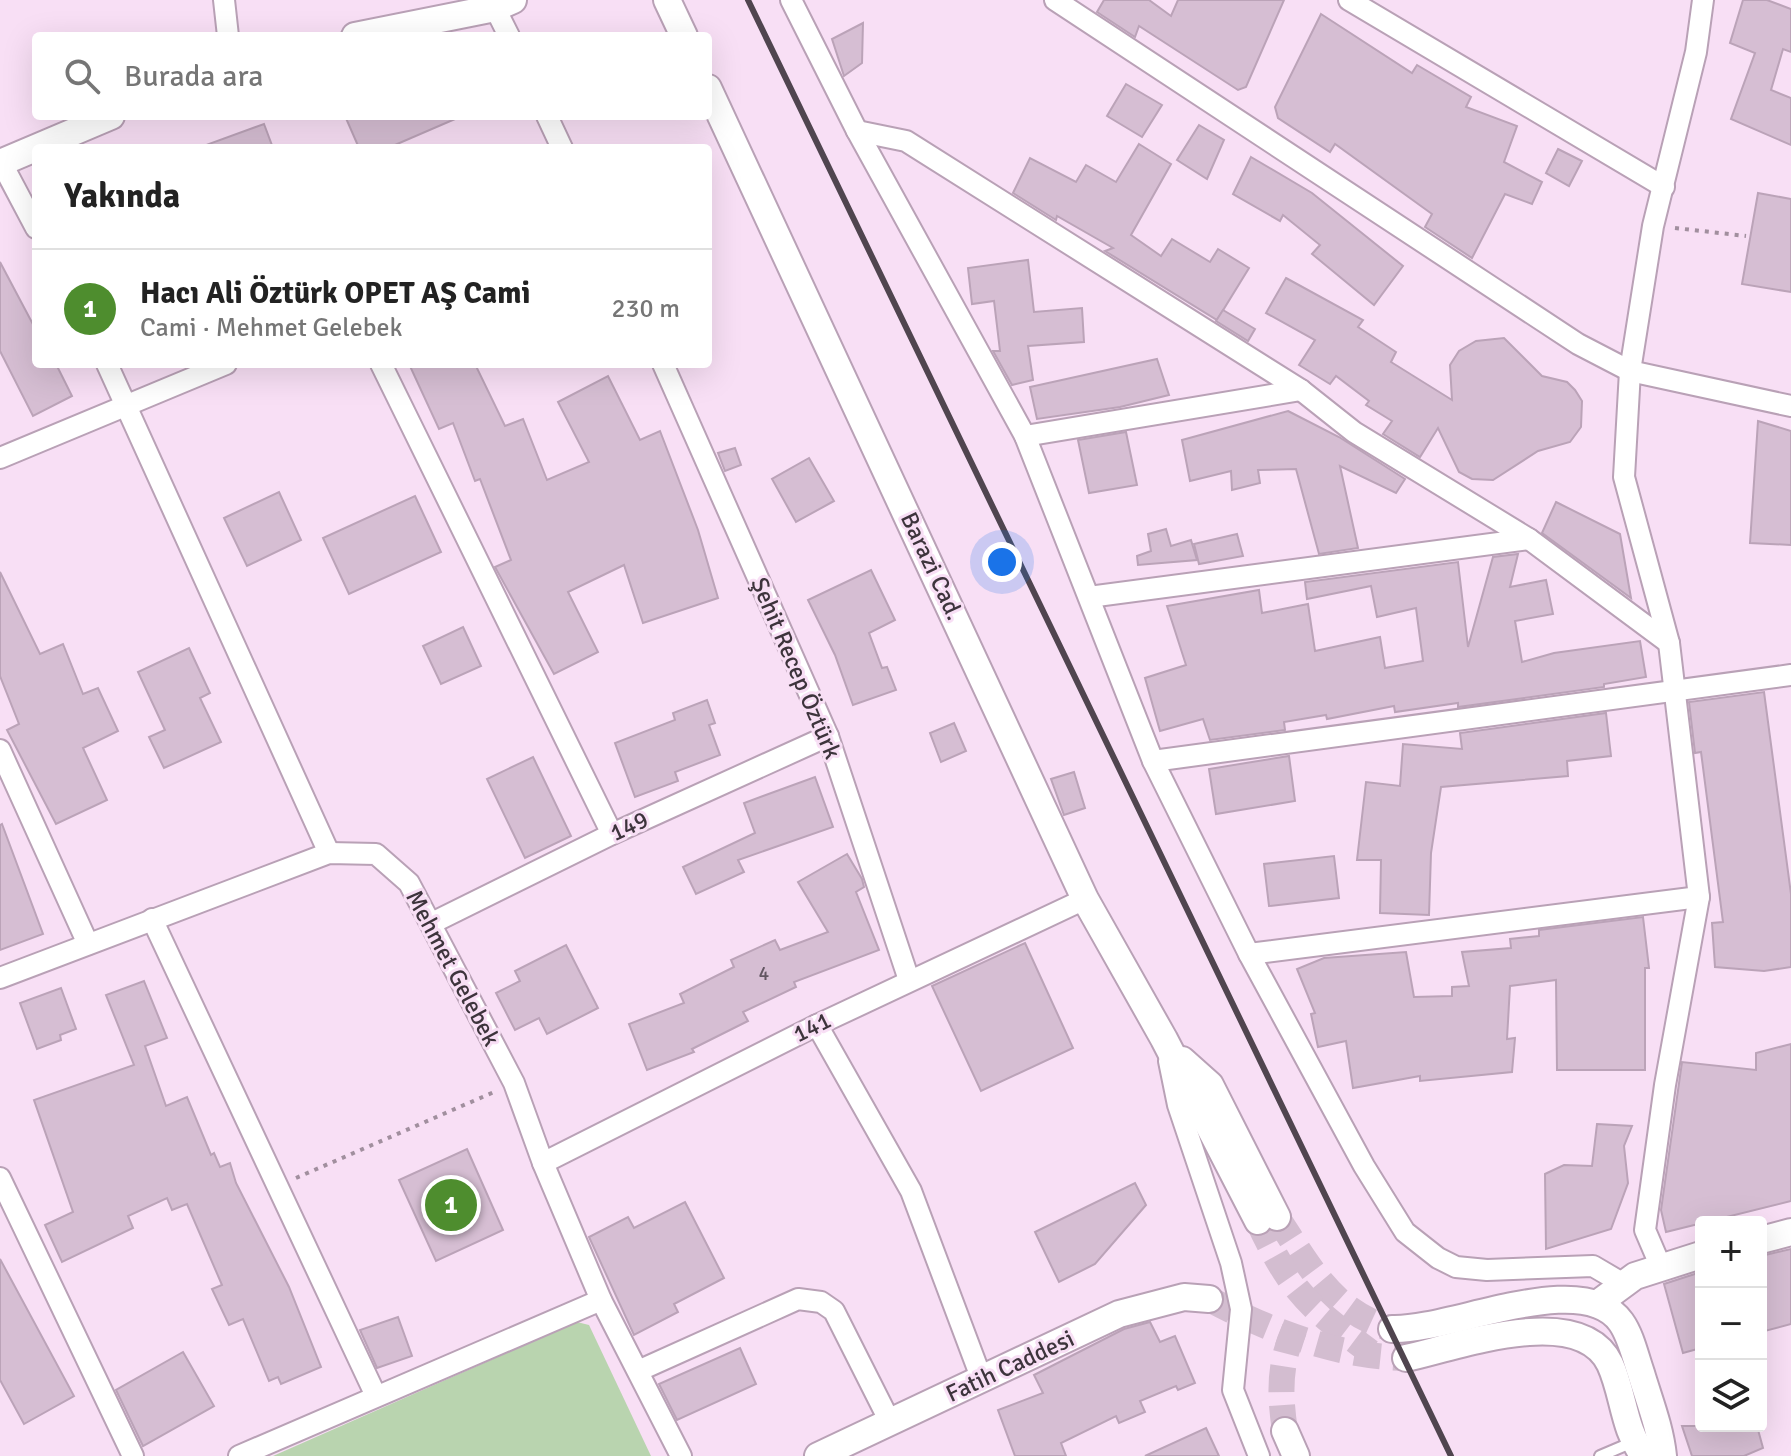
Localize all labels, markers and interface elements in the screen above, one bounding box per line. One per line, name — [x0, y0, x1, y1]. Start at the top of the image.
search box — [32, 32, 712, 120]
icon: search — [60, 54, 104, 98]
text: Burada ara — [124, 58, 263, 95]
text: Yakında — [64, 175, 180, 217]
text: Hacı Ali Öztürk OPET AŞ Cami — [140, 275, 530, 312]
text: 1 — [83, 293, 97, 325]
text: 230 m — [611, 293, 680, 325]
text: Cami · Mehmet Gelebek — [140, 312, 402, 344]
street label: Barazi Cad. — [894, 507, 970, 625]
your location — [982, 542, 1022, 582]
street label: Şehit Recep Öztürk — [744, 573, 848, 763]
street label: 149 — [605, 804, 653, 848]
street label: Mehmet Gelebek — [399, 885, 507, 1051]
house number: 4 — [759, 961, 770, 986]
street label: 141 — [788, 1005, 836, 1049]
pin: 1 — [425, 1175, 477, 1235]
map controls — [1695, 1216, 1767, 1432]
button: + — [1695, 1216, 1767, 1288]
button: − — [1695, 1288, 1767, 1360]
street label: Fatih Caddesi — [941, 1323, 1079, 1409]
button: layers — [1695, 1360, 1767, 1432]

